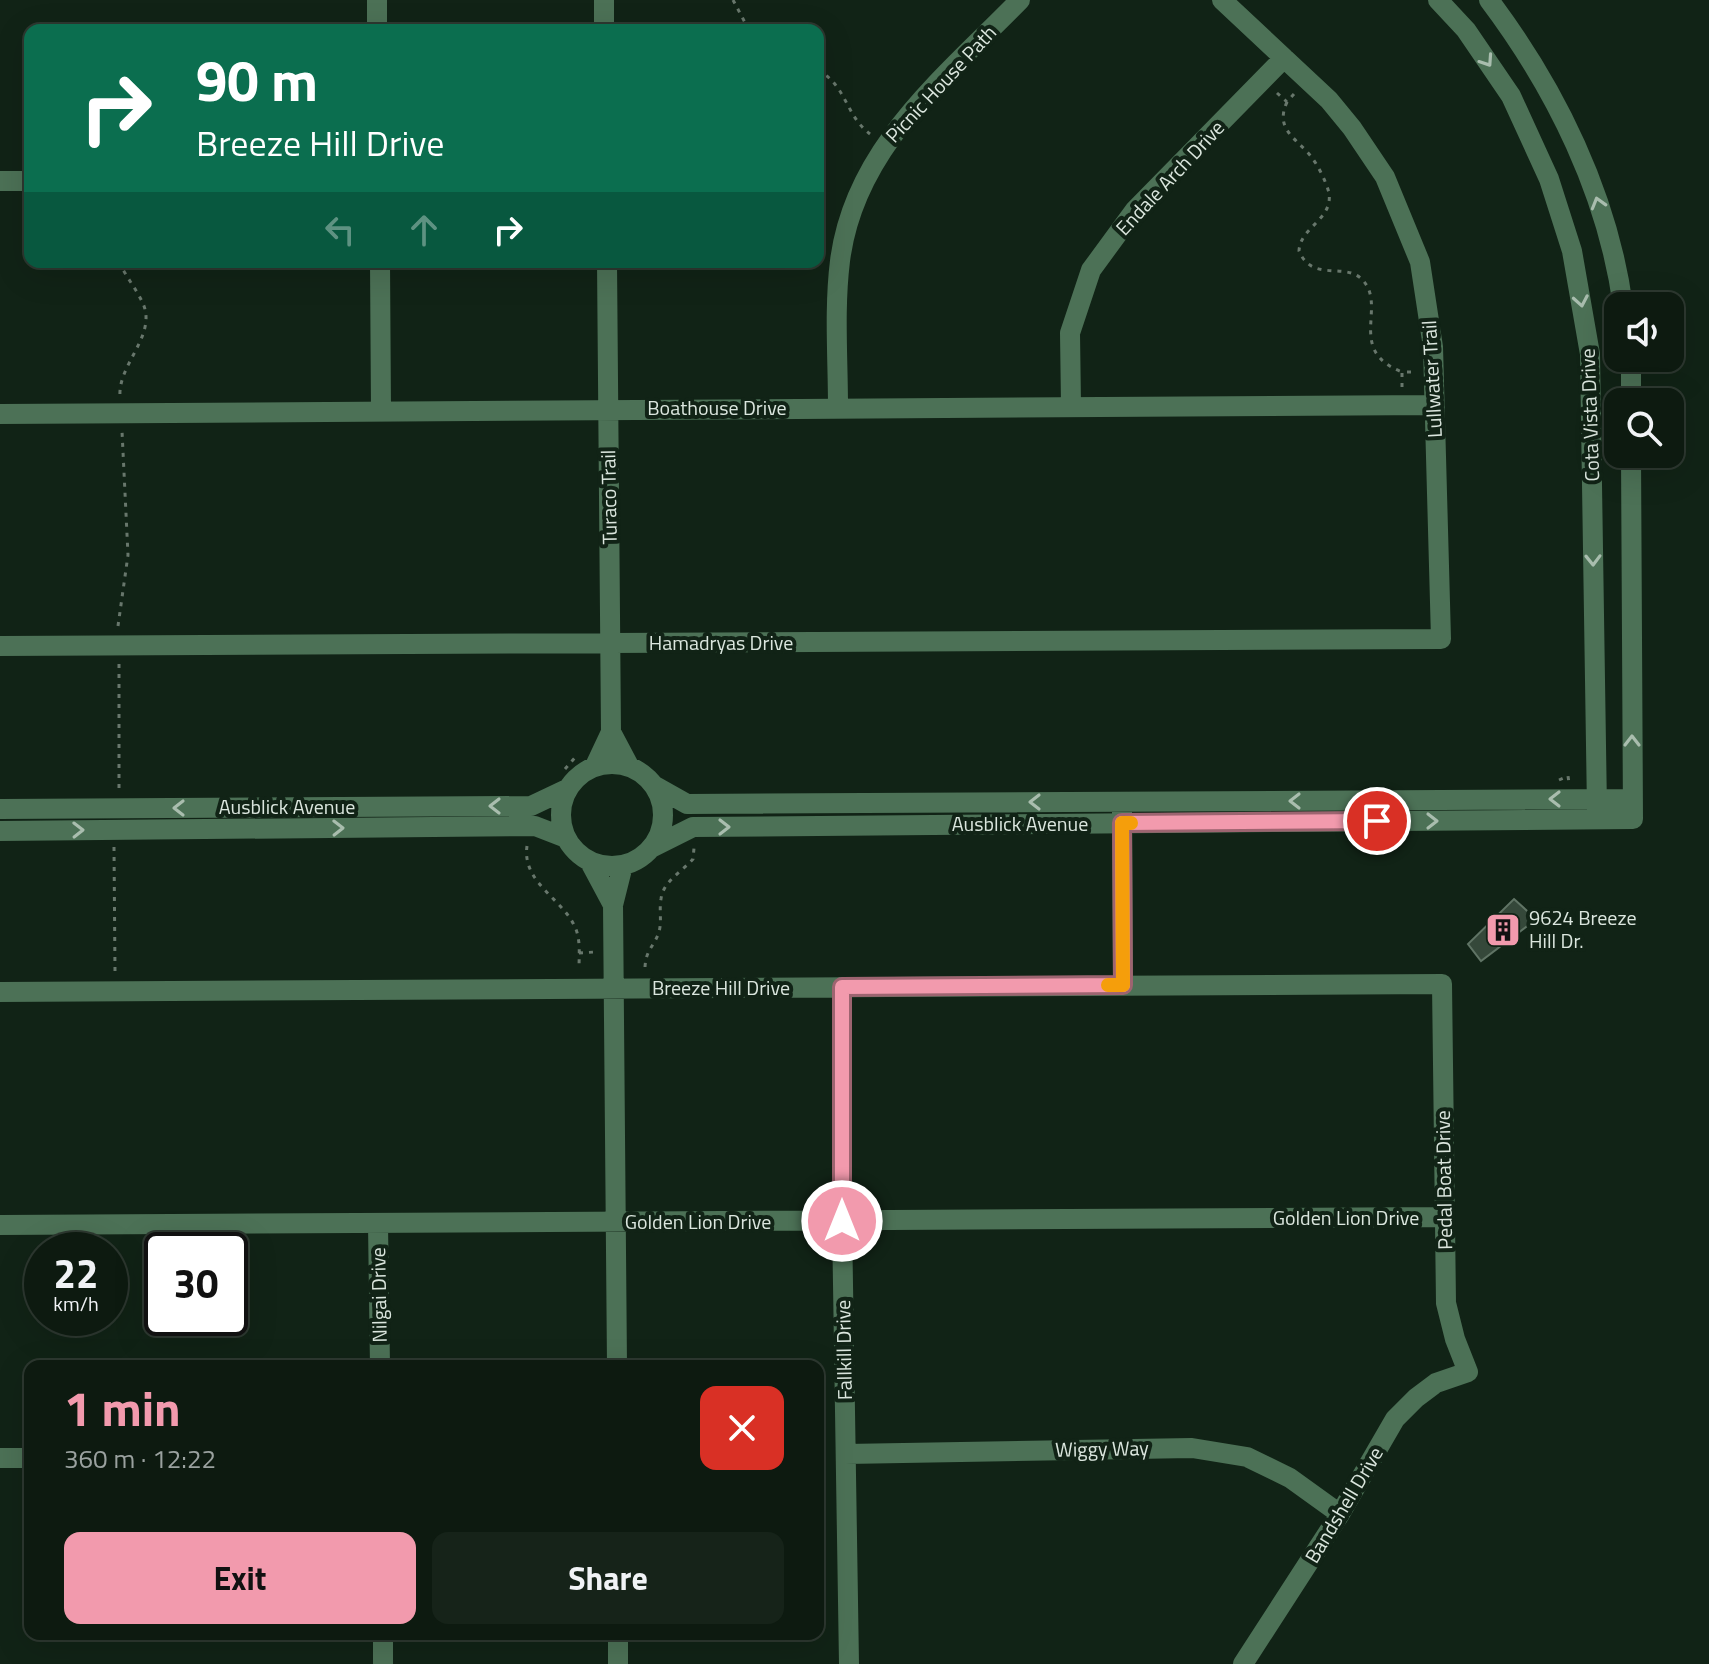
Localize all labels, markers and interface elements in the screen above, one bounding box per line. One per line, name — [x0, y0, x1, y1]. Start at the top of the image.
street label: Picnic House Path — [878, 18, 1004, 149]
text: 90 m — [196, 38, 318, 123]
one-way arrow — [1477, 52, 1492, 66]
icon: right — [64, 56, 168, 160]
street label: Endale Arch Drive — [1108, 113, 1231, 242]
text: Breeze Hill Drive — [196, 115, 444, 170]
one-way arrow — [1591, 197, 1607, 211]
icon: left — [318, 208, 362, 252]
icon: ahead — [402, 208, 446, 252]
icon: right — [486, 208, 530, 252]
map controls — [1604, 292, 1684, 468]
button: sound — [1604, 292, 1684, 372]
one-way arrow — [1571, 294, 1588, 308]
street label: Lullwater Trail — [1413, 319, 1450, 439]
street label: Cota Vista Drive — [1572, 348, 1607, 482]
button: search — [1604, 388, 1684, 468]
street label: Boathouse Drive — [647, 392, 787, 423]
street label: Turaco Trail — [592, 449, 625, 545]
one-way arrow — [1584, 554, 1602, 567]
street label: Hamadryas Drive — [649, 627, 793, 658]
one-way arrow — [1623, 734, 1641, 747]
pin — [1343, 787, 1411, 855]
one-way arrow — [1548, 790, 1561, 808]
street label: Ausblick Avenue — [219, 791, 355, 822]
one-way arrow — [1288, 792, 1301, 809]
one-way arrow — [1028, 793, 1041, 811]
one-way arrow — [488, 797, 501, 815]
one-way arrow — [172, 799, 185, 817]
icon: arrive — [1355, 799, 1399, 843]
street label: Ausblick Avenue — [952, 808, 1088, 839]
one-way arrow — [1426, 812, 1439, 830]
one-way arrow — [718, 818, 731, 835]
one-way arrow — [332, 819, 345, 837]
one-way arrow — [72, 822, 85, 839]
place label: 9624 Breeze Hill Dr. — [1529, 902, 1637, 956]
building icon: 9624 Breeze Hill Dr. — [1484, 911, 1522, 949]
street label: Breeze Hill Drive — [652, 972, 790, 1003]
street label: Pedal Boat Drive — [1427, 1110, 1460, 1250]
position arrow — [800, 1179, 884, 1263]
street label: Golden Lion Drive — [1273, 1202, 1419, 1233]
street label: Golden Lion Drive — [625, 1206, 771, 1237]
speed limit sign: 30 — [144, 1232, 248, 1336]
text: 22 — [54, 1243, 98, 1304]
street label: Nilgai Drive — [362, 1247, 395, 1343]
text: km/h — [53, 1288, 99, 1319]
street label: Fallkill Drive — [827, 1300, 860, 1401]
text: 1 min — [64, 1372, 181, 1445]
button: close — [700, 1386, 784, 1470]
street label: Wiggy Way — [1055, 1432, 1149, 1465]
text: 360 m · 12:22 — [64, 1439, 216, 1478]
street label: Bandshell Drive — [1297, 1441, 1391, 1569]
button: Exit — [64, 1532, 416, 1624]
button: Share — [432, 1532, 784, 1624]

